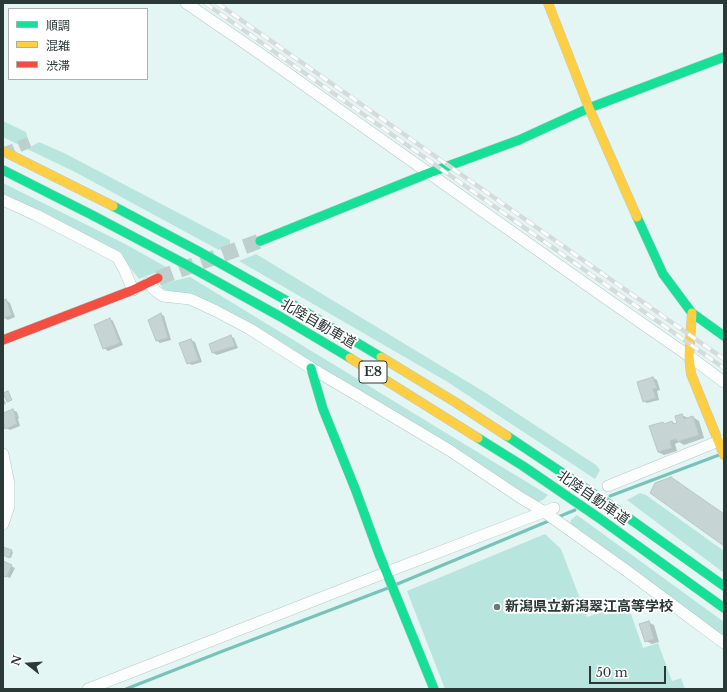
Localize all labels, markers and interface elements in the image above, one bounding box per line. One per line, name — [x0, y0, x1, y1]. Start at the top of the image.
legend — [8, 8, 148, 80]
text: 順調 — [46, 18, 70, 33]
text: 混雑 — [46, 38, 70, 53]
text: 渋滞 — [46, 58, 70, 73]
street label: 北陸自動車道 — [277, 296, 359, 352]
road number: E8 — [359, 361, 387, 383]
street label: 北陸自動車道 — [554, 467, 632, 529]
place label: 新潟県立新潟翠江高等学校 — [505, 599, 673, 615]
marker: 新潟県立新潟翠江高等学校 — [492, 602, 502, 612]
north arrow — [8, 644, 48, 684]
text: N — [8, 653, 25, 667]
scale bar — [591, 658, 668, 684]
text: 50 m — [596, 665, 628, 680]

